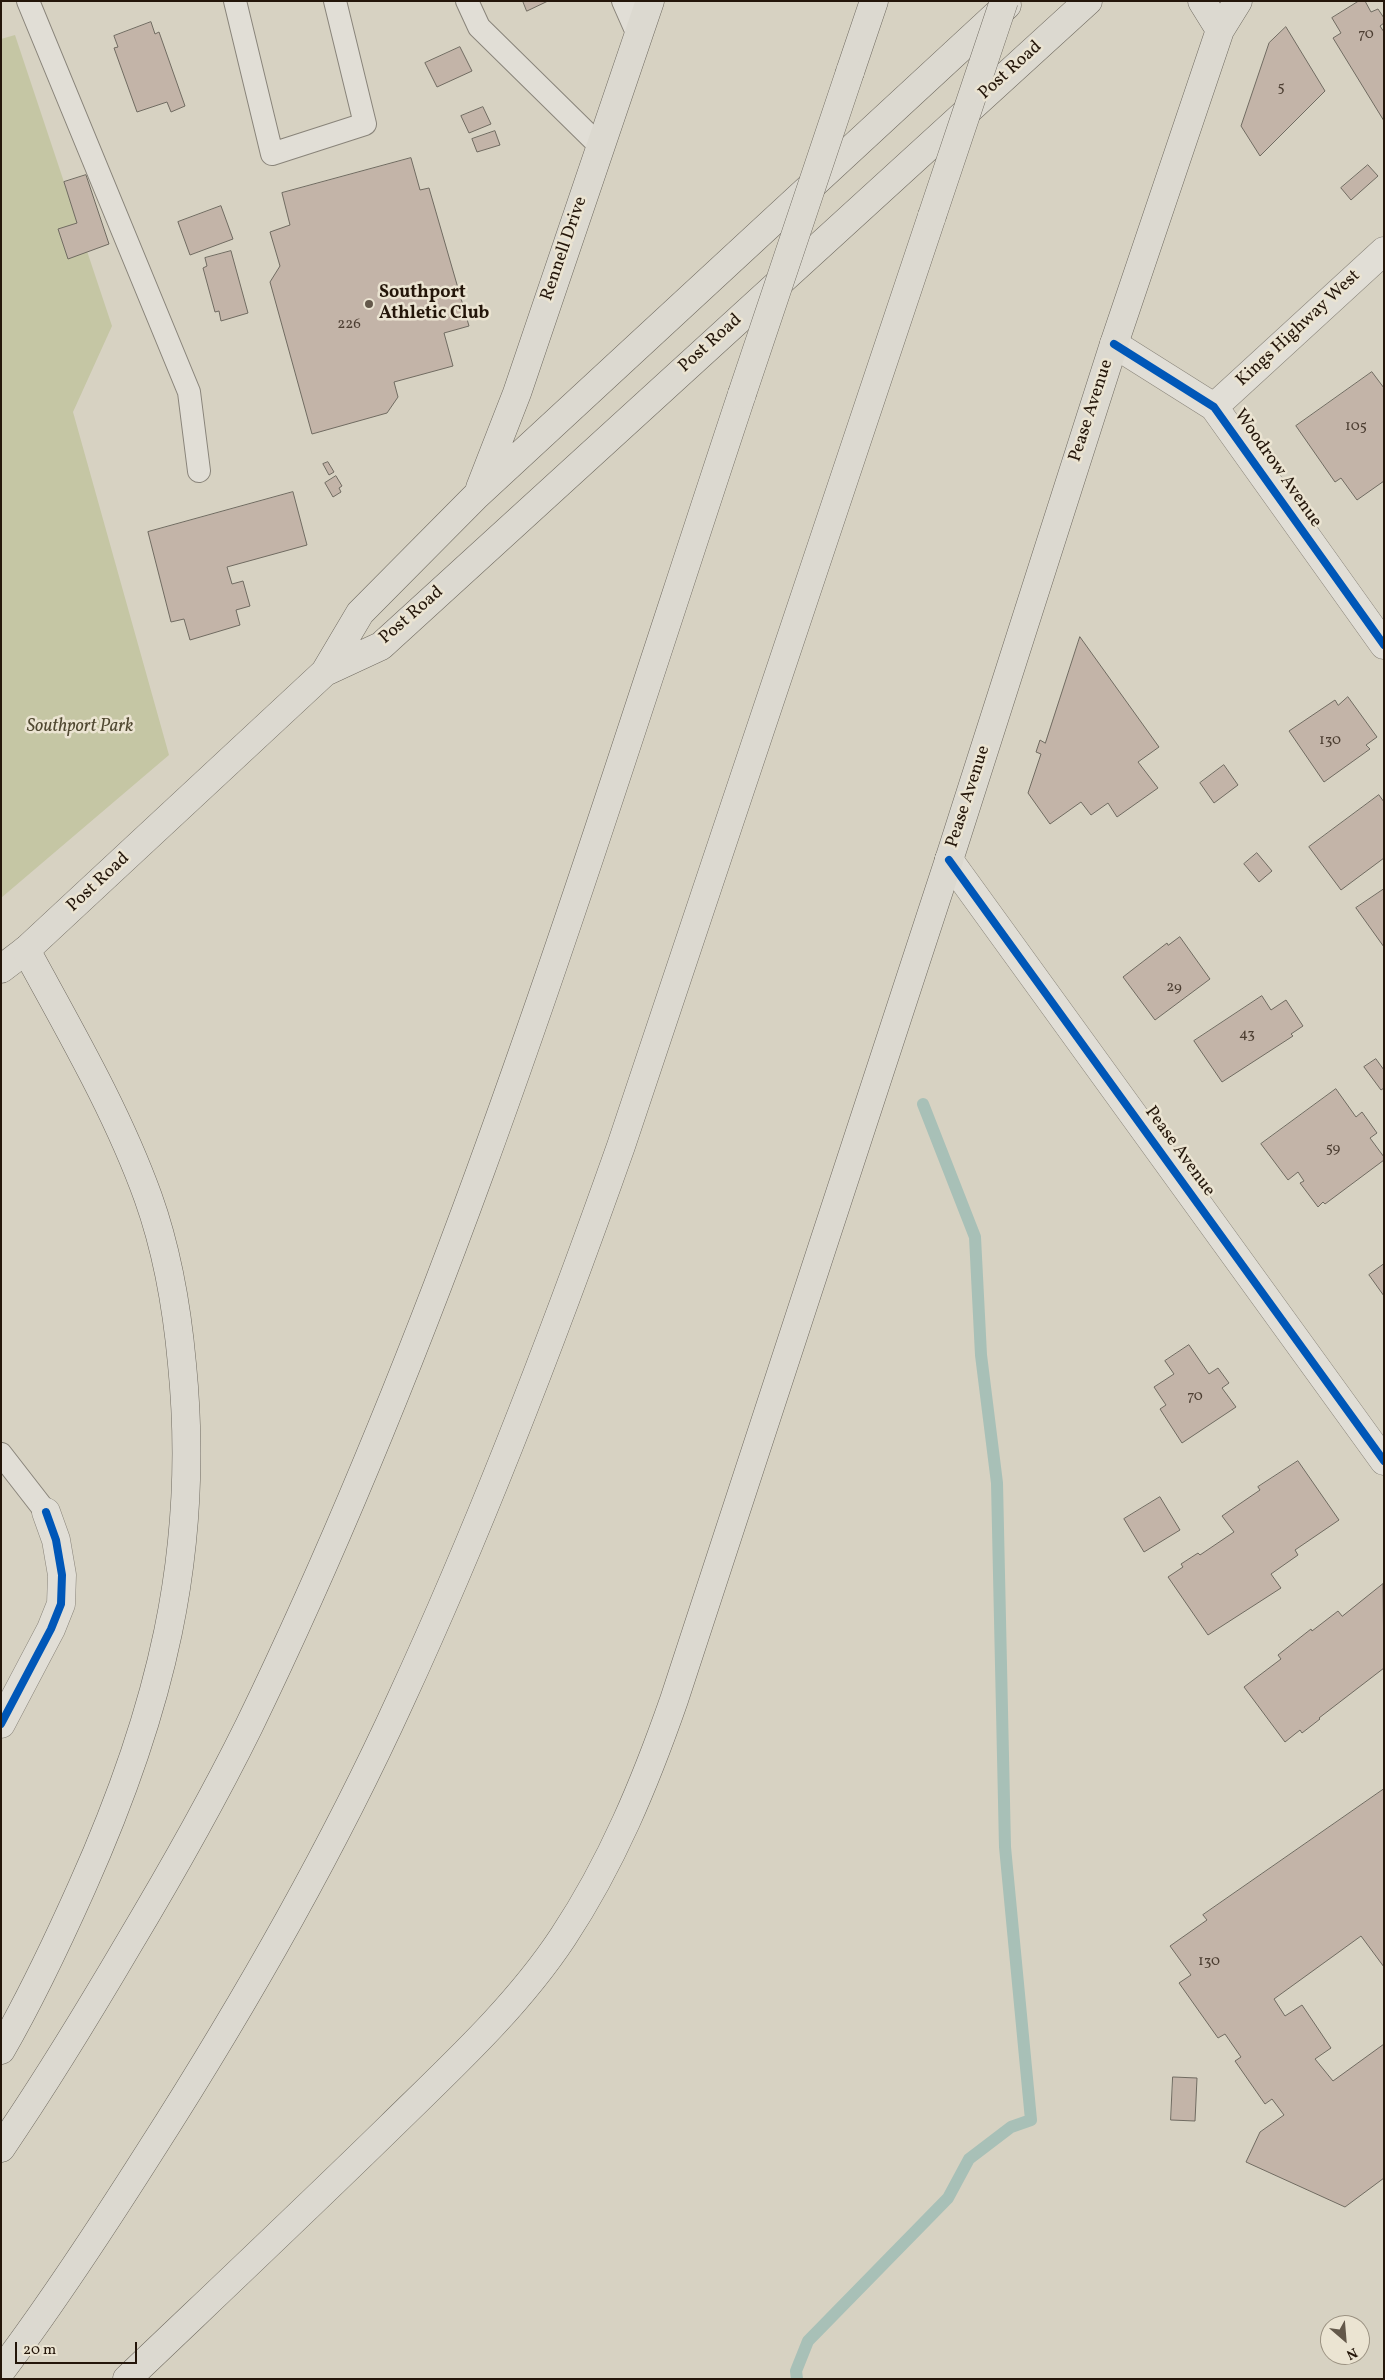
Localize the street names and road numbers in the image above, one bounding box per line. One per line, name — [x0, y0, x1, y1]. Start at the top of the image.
street label: Post Road — [975, 37, 1047, 105]
street label: Rennell Drive — [537, 194, 593, 304]
street label: Kings Highway West — [1232, 266, 1366, 392]
street label: Post Road — [675, 310, 747, 378]
street label: Pease Avenue — [1065, 357, 1119, 465]
street label: Woodrow Avenue — [1228, 406, 1326, 532]
street label: Post Road — [376, 582, 448, 650]
street label: Pease Avenue — [942, 743, 996, 851]
street label: Post Road — [63, 849, 135, 917]
street label: Pease Avenue — [1139, 1103, 1219, 1201]

